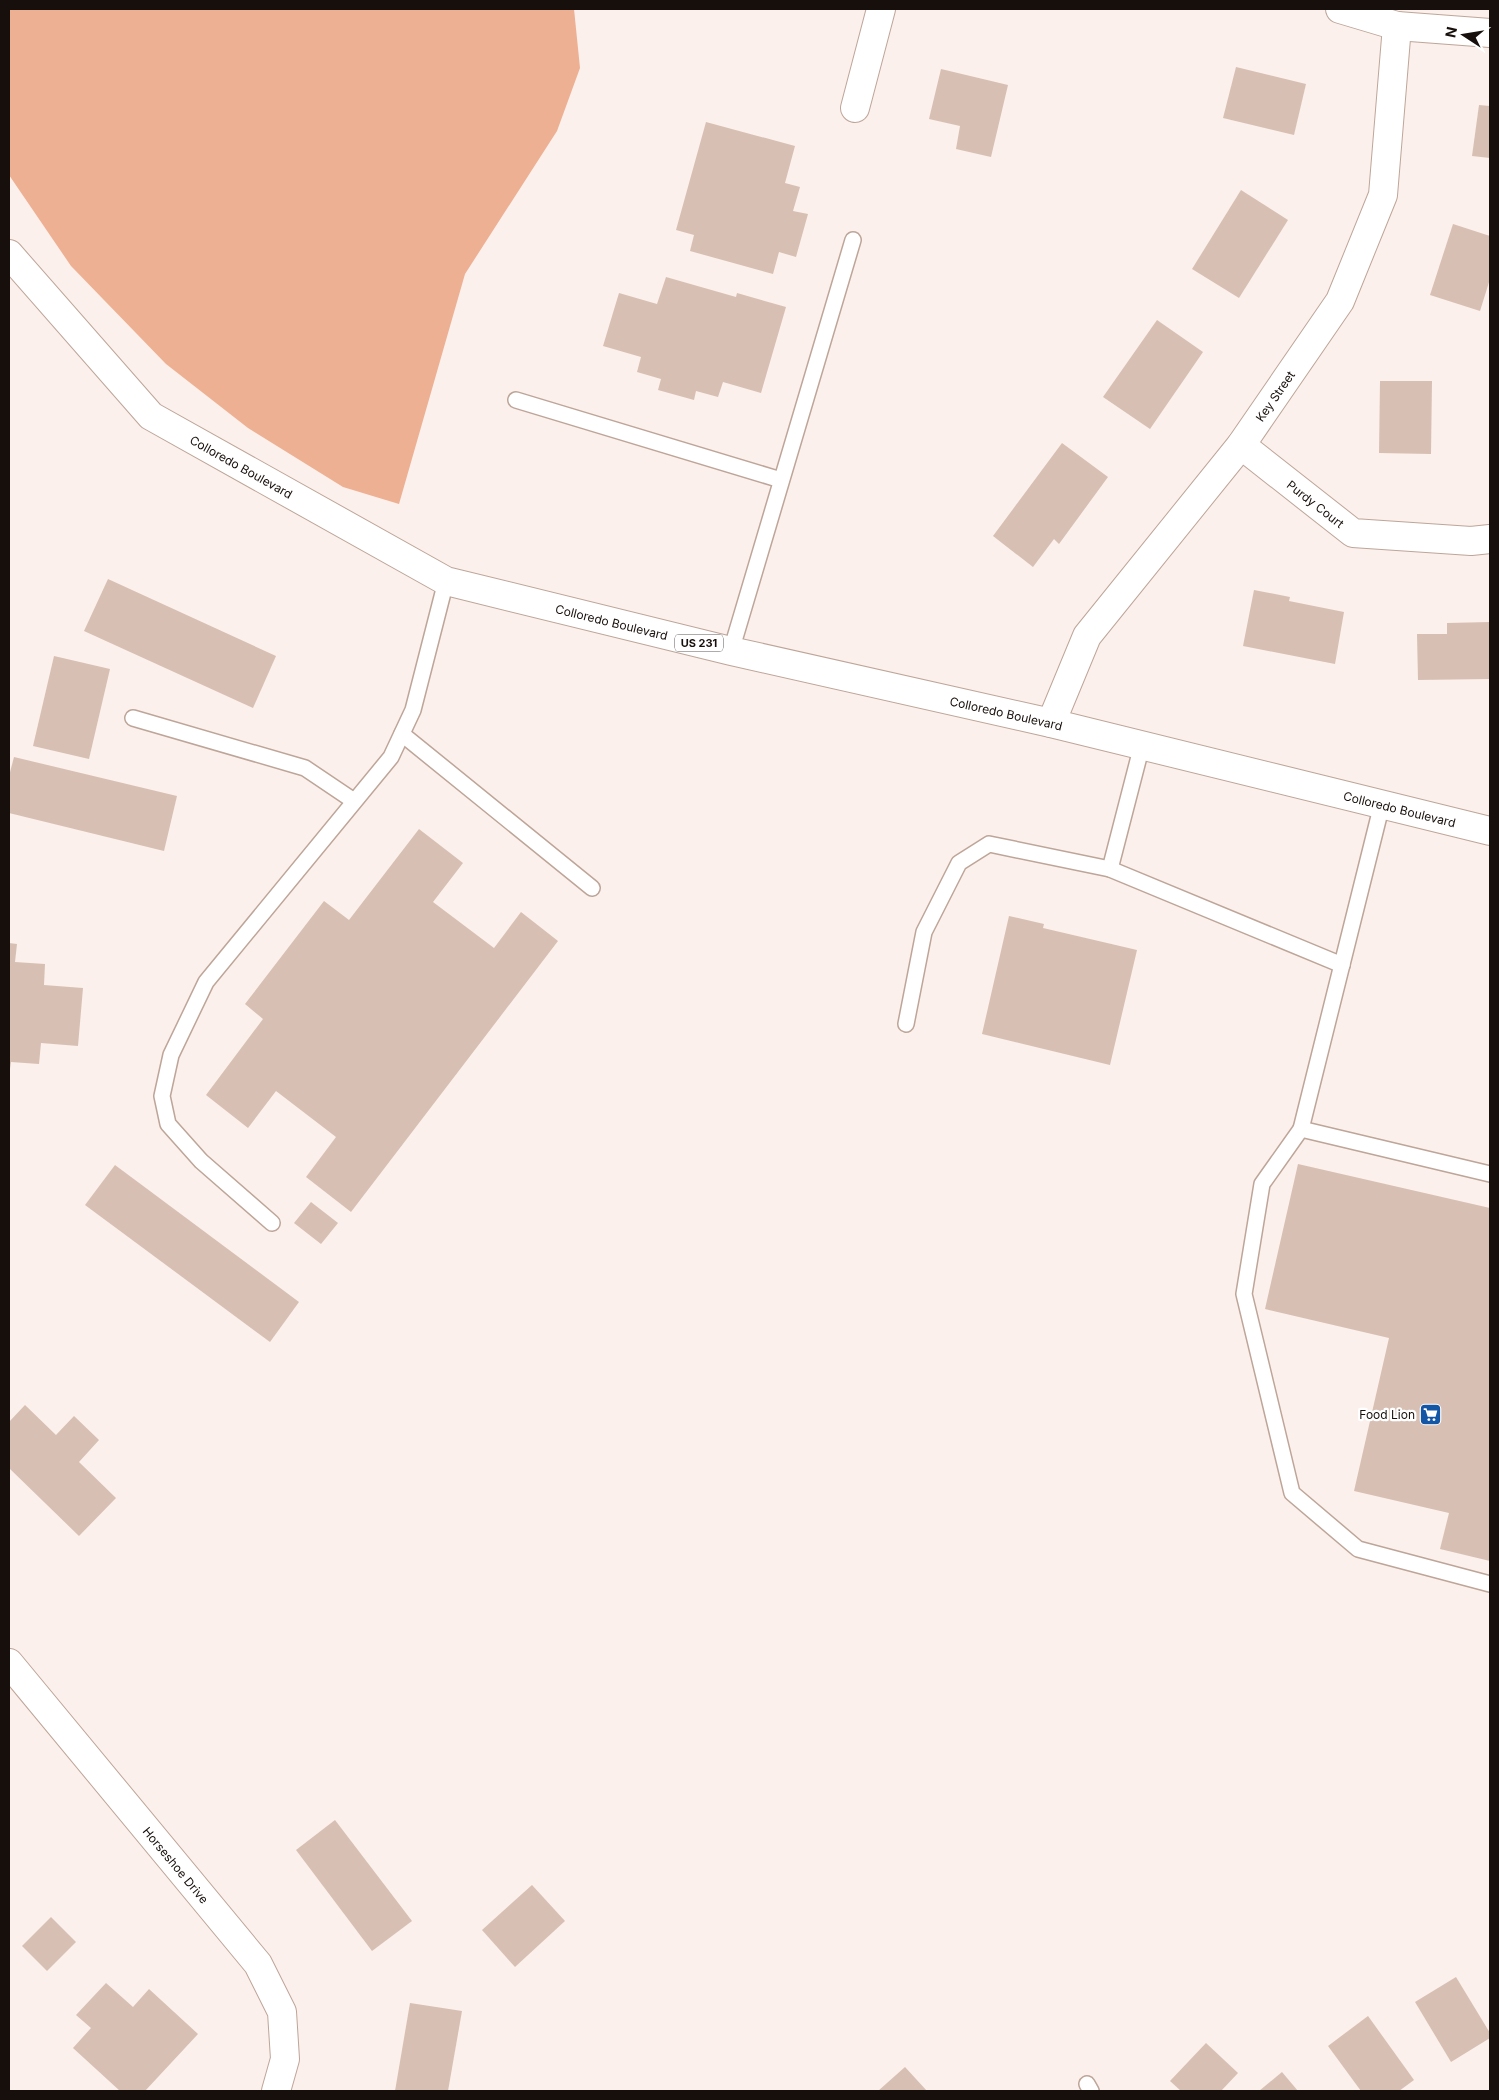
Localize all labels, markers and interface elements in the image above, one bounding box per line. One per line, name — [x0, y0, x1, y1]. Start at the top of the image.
north arrow — [1439, 10, 1489, 60]
text: N — [1441, 25, 1460, 39]
street label: Key Street — [1252, 368, 1297, 424]
street label: Colloredo Boulevard — [187, 432, 295, 501]
street label: Purdy Court — [1284, 477, 1347, 531]
street label: Colloredo Boulevard — [554, 601, 669, 643]
road number: US 231 — [675, 634, 723, 651]
street label: Colloredo Boulevard — [948, 693, 1064, 733]
street label: Colloredo Boulevard — [1342, 788, 1457, 830]
supermarket icon: Food Lion — [1419, 1402, 1443, 1426]
place label: Food Lion — [1359, 1407, 1415, 1422]
street label: Horseshoe Drive — [140, 1824, 212, 1906]

